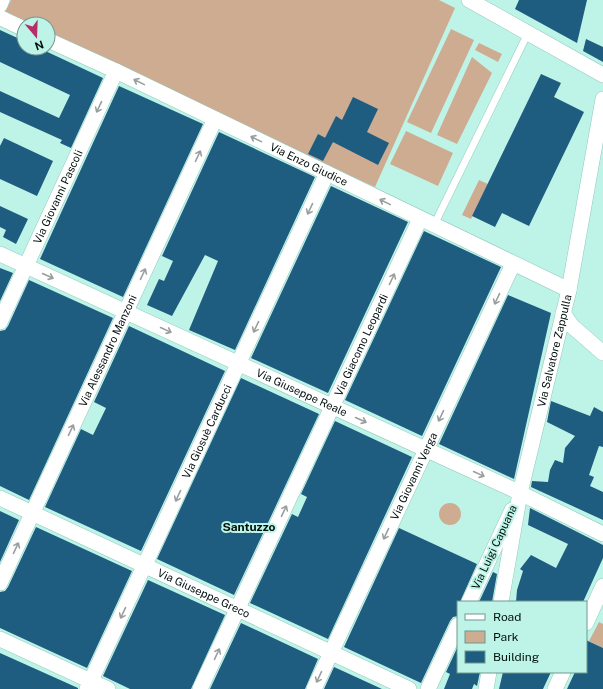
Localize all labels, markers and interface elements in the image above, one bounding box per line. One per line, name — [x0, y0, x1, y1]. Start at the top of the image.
north arrow — [16, 16, 56, 56]
text: N — [33, 38, 45, 53]
one-way arrow — [133, 78, 145, 85]
one-way arrow — [95, 100, 102, 112]
one-way arrow — [250, 135, 262, 142]
street label: Via Enzo Giudice — [268, 140, 350, 188]
street label: Via Giovanni Pascoli — [31, 148, 85, 246]
one-way arrow — [195, 150, 202, 162]
one-way arrow — [380, 198, 392, 205]
one-way arrow — [306, 202, 313, 214]
one-way arrow — [140, 268, 147, 280]
one-way arrow — [42, 273, 54, 280]
one-way arrow — [389, 273, 396, 285]
street label: Via Giacomo Leopardi — [332, 292, 390, 398]
street label: Via Alessandro Manzoni — [77, 293, 139, 409]
one-way arrow — [493, 293, 500, 305]
street label: Via Salvatore Zappulla — [535, 293, 574, 408]
one-way arrow — [252, 320, 259, 332]
one-way arrow — [160, 327, 172, 334]
street label: Via Giuseppe Reale — [254, 366, 349, 419]
street label: Via Giosuè Carducci — [180, 383, 234, 480]
one-way arrow — [437, 410, 444, 422]
one-way arrow — [354, 417, 366, 424]
one-way arrow — [68, 424, 75, 436]
street label: Via Giovanni Verga — [388, 430, 439, 522]
one-way arrow — [472, 471, 484, 478]
one-way arrow — [174, 489, 181, 501]
street label: Via Luigi Capuana — [469, 503, 519, 591]
one-way arrow — [281, 505, 288, 517]
district label: Santuzzo — [223, 520, 276, 534]
one-way arrow — [382, 528, 389, 540]
one-way arrow — [13, 542, 20, 554]
street label: Via Giuseppe Greco — [156, 566, 252, 620]
legend — [457, 601, 587, 673]
one-way arrow — [118, 607, 126, 619]
text: Road — [493, 610, 521, 624]
text: Park — [493, 630, 519, 644]
one-way arrow — [214, 648, 221, 660]
text: Building — [493, 650, 539, 664]
one-way arrow — [315, 671, 322, 683]

